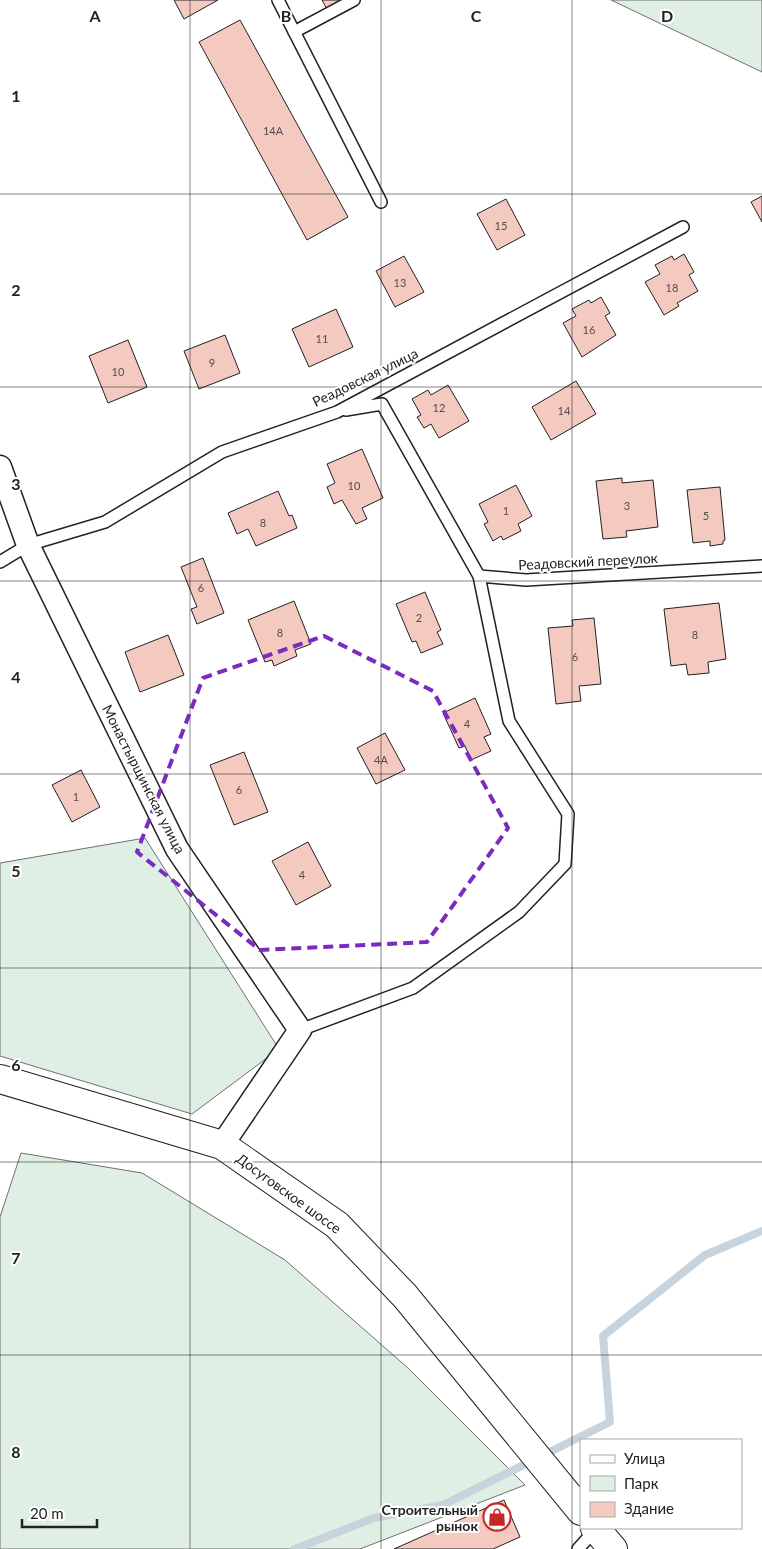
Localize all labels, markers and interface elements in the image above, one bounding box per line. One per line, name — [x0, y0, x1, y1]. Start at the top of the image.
text: A — [88, 6, 101, 25]
text: B — [281, 6, 291, 25]
text: C — [471, 6, 482, 25]
text: D — [661, 6, 673, 25]
text: 1 — [11, 86, 21, 105]
house number: 14А — [263, 124, 284, 137]
house number: 15 — [495, 219, 507, 232]
house number: 13 — [394, 276, 406, 289]
text: 2 — [11, 280, 21, 299]
house number: 18 — [666, 281, 678, 294]
house number: 16 — [583, 323, 595, 336]
house number: 11 — [316, 332, 328, 345]
street label: Реадовская улица — [309, 344, 421, 410]
house number: 9 — [209, 356, 215, 369]
house number: 10 — [112, 365, 125, 378]
house number: 12 — [433, 401, 445, 414]
house number: 14 — [558, 404, 571, 417]
text: 3 — [11, 474, 21, 493]
house number: 10 — [348, 479, 361, 492]
house number: 3 — [624, 499, 630, 512]
house number: 1 — [503, 504, 509, 517]
house number: 5 — [703, 509, 709, 522]
house number: 8 — [260, 516, 266, 529]
street label: Реадовский переулок — [518, 549, 659, 573]
house number: 6 — [198, 581, 204, 594]
house number: 2 — [416, 611, 422, 624]
house number: 8 — [277, 626, 283, 639]
house number: 8 — [692, 628, 698, 641]
house number: 6 — [572, 650, 578, 663]
text: 4 — [11, 667, 21, 686]
street label: Монастырщинская улица — [99, 702, 189, 856]
house number: 4 — [464, 717, 471, 730]
house number: 4А — [374, 753, 388, 766]
house number: 6 — [236, 783, 242, 796]
house number: 1 — [73, 790, 79, 803]
text: 5 — [11, 861, 21, 880]
house number: 4 — [299, 868, 306, 881]
text: 6 — [11, 1055, 21, 1074]
street label: Досуговское шоссе — [233, 1149, 345, 1237]
text: 7 — [11, 1248, 21, 1267]
legend — [580, 1439, 742, 1529]
text: 8 — [11, 1442, 21, 1461]
text: Улица — [624, 1449, 665, 1467]
text: Парк — [624, 1474, 659, 1492]
scale bar — [22, 1496, 98, 1528]
text: Здание — [624, 1499, 674, 1517]
place label: Строительный рынок — [382, 1501, 478, 1534]
shop icon: Строительный рынок — [482, 1502, 512, 1532]
text: 20 m — [30, 1504, 64, 1522]

